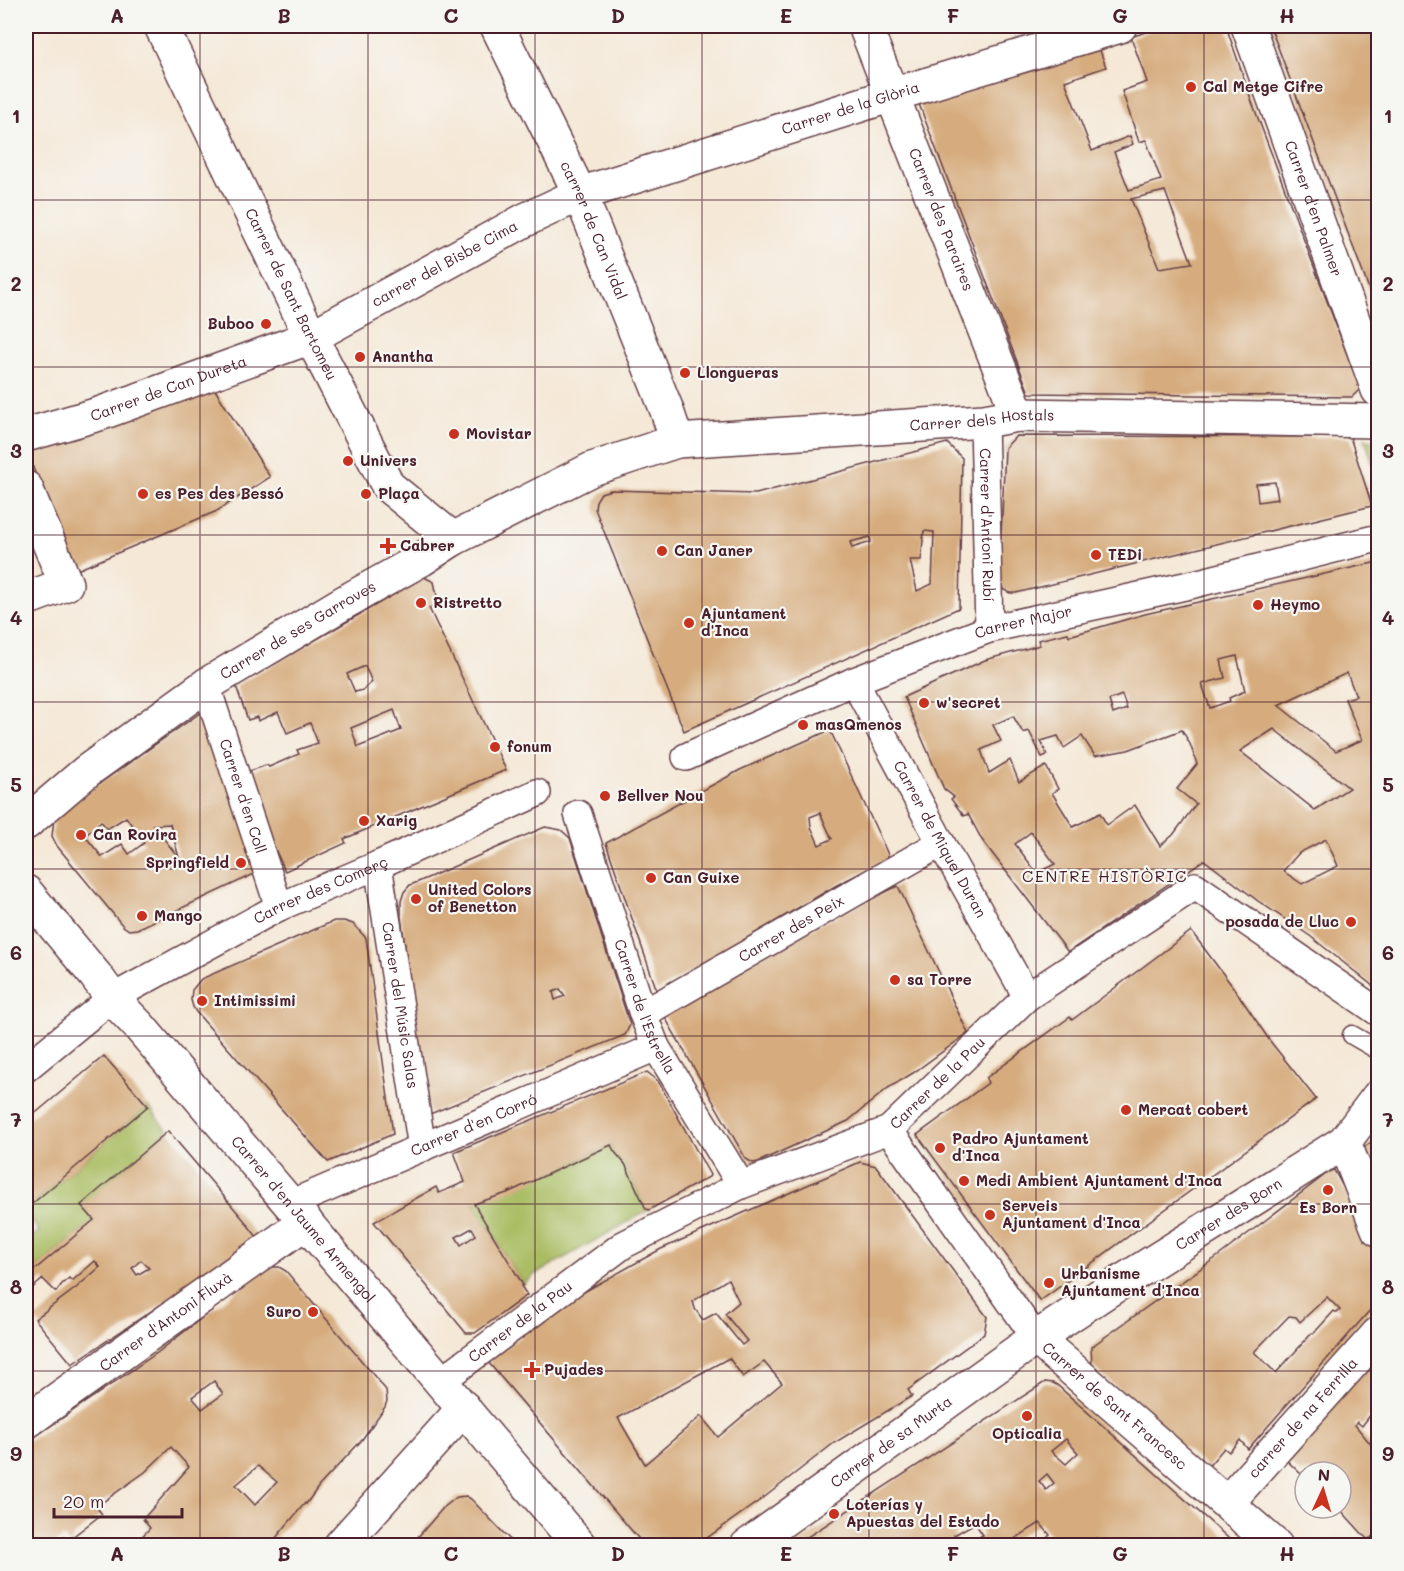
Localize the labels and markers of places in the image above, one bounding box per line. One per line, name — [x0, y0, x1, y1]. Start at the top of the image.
place label: Cal Metge Cifre — [1203, 76, 1323, 96]
marker: Cal Metge Cifre — [1184, 80, 1198, 94]
place label: Buboo — [208, 313, 254, 333]
marker: Buboo — [259, 317, 273, 331]
place label: Anantha — [372, 346, 433, 366]
marker: Anantha — [353, 350, 367, 364]
place label: Llongueras — [697, 362, 779, 382]
marker: Llongueras — [678, 366, 692, 380]
place label: Movistar — [466, 423, 532, 443]
marker: Movistar — [447, 427, 461, 441]
place label: Univers — [360, 450, 417, 470]
marker: Univers — [341, 454, 355, 468]
place label: es Pes des Bessó — [155, 483, 284, 503]
place label: Plaça — [378, 483, 420, 503]
marker: es Pes des Bessó — [136, 487, 150, 501]
marker: Plaça — [359, 487, 373, 501]
place label: Cabrer — [400, 535, 455, 555]
marker: Cabrer — [381, 539, 395, 553]
place label: Can Janer — [674, 540, 753, 560]
marker: Can Janer — [655, 544, 669, 558]
place label: TEDi — [1108, 544, 1142, 564]
marker: TEDi — [1089, 548, 1103, 562]
place label: Ristretto — [433, 592, 502, 612]
place label: Heymo — [1270, 594, 1320, 614]
marker: Ristretto — [414, 596, 428, 610]
marker: Heymo — [1251, 598, 1265, 612]
place label: Ajuntament d'Inca — [701, 603, 787, 640]
marker: Ajuntament d'Inca — [682, 616, 696, 630]
place label: w'secret — [936, 692, 1001, 712]
marker: w'secret — [917, 696, 931, 710]
place label: masQmenos — [815, 714, 902, 734]
marker: masQmenos — [796, 718, 810, 732]
place label: fonum — [507, 736, 552, 756]
marker: fonum — [488, 740, 502, 754]
place label: Bellver Nou — [617, 785, 704, 805]
marker: Bellver Nou — [598, 789, 612, 803]
place label: Xarig — [376, 810, 417, 830]
marker: Xarig — [357, 814, 371, 828]
place label: Can Rovira — [93, 824, 177, 844]
marker: Can Rovira — [74, 828, 88, 842]
place label: Springfield — [146, 852, 229, 872]
marker: Springfield — [234, 856, 248, 870]
place label: Can Guixe — [663, 867, 739, 887]
marker: Can Guixe — [644, 871, 658, 885]
place label: United Colors of Benetton — [428, 879, 532, 916]
marker: United Colors of Benetton — [409, 892, 423, 906]
place label: Mango — [154, 905, 202, 925]
marker: Mango — [135, 909, 149, 923]
place label: posada de Lluc — [1225, 911, 1339, 931]
marker: posada de Lluc — [1344, 915, 1358, 929]
place label: sa Torre — [907, 969, 972, 989]
marker: sa Torre — [888, 973, 902, 987]
place label: Intimissimi — [214, 990, 296, 1010]
marker: Intimissimi — [195, 994, 209, 1008]
place label: Mercat cobert — [1138, 1099, 1249, 1119]
marker: Mercat cobert — [1119, 1103, 1133, 1117]
place label: Padro Ajuntament d'Inca — [952, 1128, 1089, 1165]
marker: Padro Ajuntament d'Inca — [933, 1141, 947, 1155]
place label: Medi Ambient Ajuntament d'Inca — [976, 1170, 1222, 1190]
marker: Medi Ambient Ajuntament d'Inca — [957, 1174, 971, 1188]
marker: Es Born — [1321, 1183, 1335, 1197]
place label: Serveis Ajuntament d'Inca — [1002, 1195, 1141, 1232]
place label: Es Born — [1299, 1197, 1357, 1217]
marker: Serveis Ajuntament d'Inca — [983, 1208, 997, 1222]
place label: Urbanisme Ajuntament d'Inca — [1061, 1263, 1200, 1300]
marker: Urbanisme Ajuntament d'Inca — [1042, 1276, 1056, 1290]
place label: Suro — [266, 1301, 301, 1321]
marker: Suro — [306, 1305, 320, 1319]
place label: Pujades — [544, 1359, 604, 1379]
marker: Pujades — [525, 1363, 539, 1377]
marker: Opticalia — [1020, 1409, 1034, 1423]
place label: Opticalia — [992, 1423, 1062, 1443]
place label: Loterías y Apuestas del Estado — [846, 1494, 999, 1531]
marker: Loterías y Apuestas del Estado — [827, 1507, 841, 1521]

